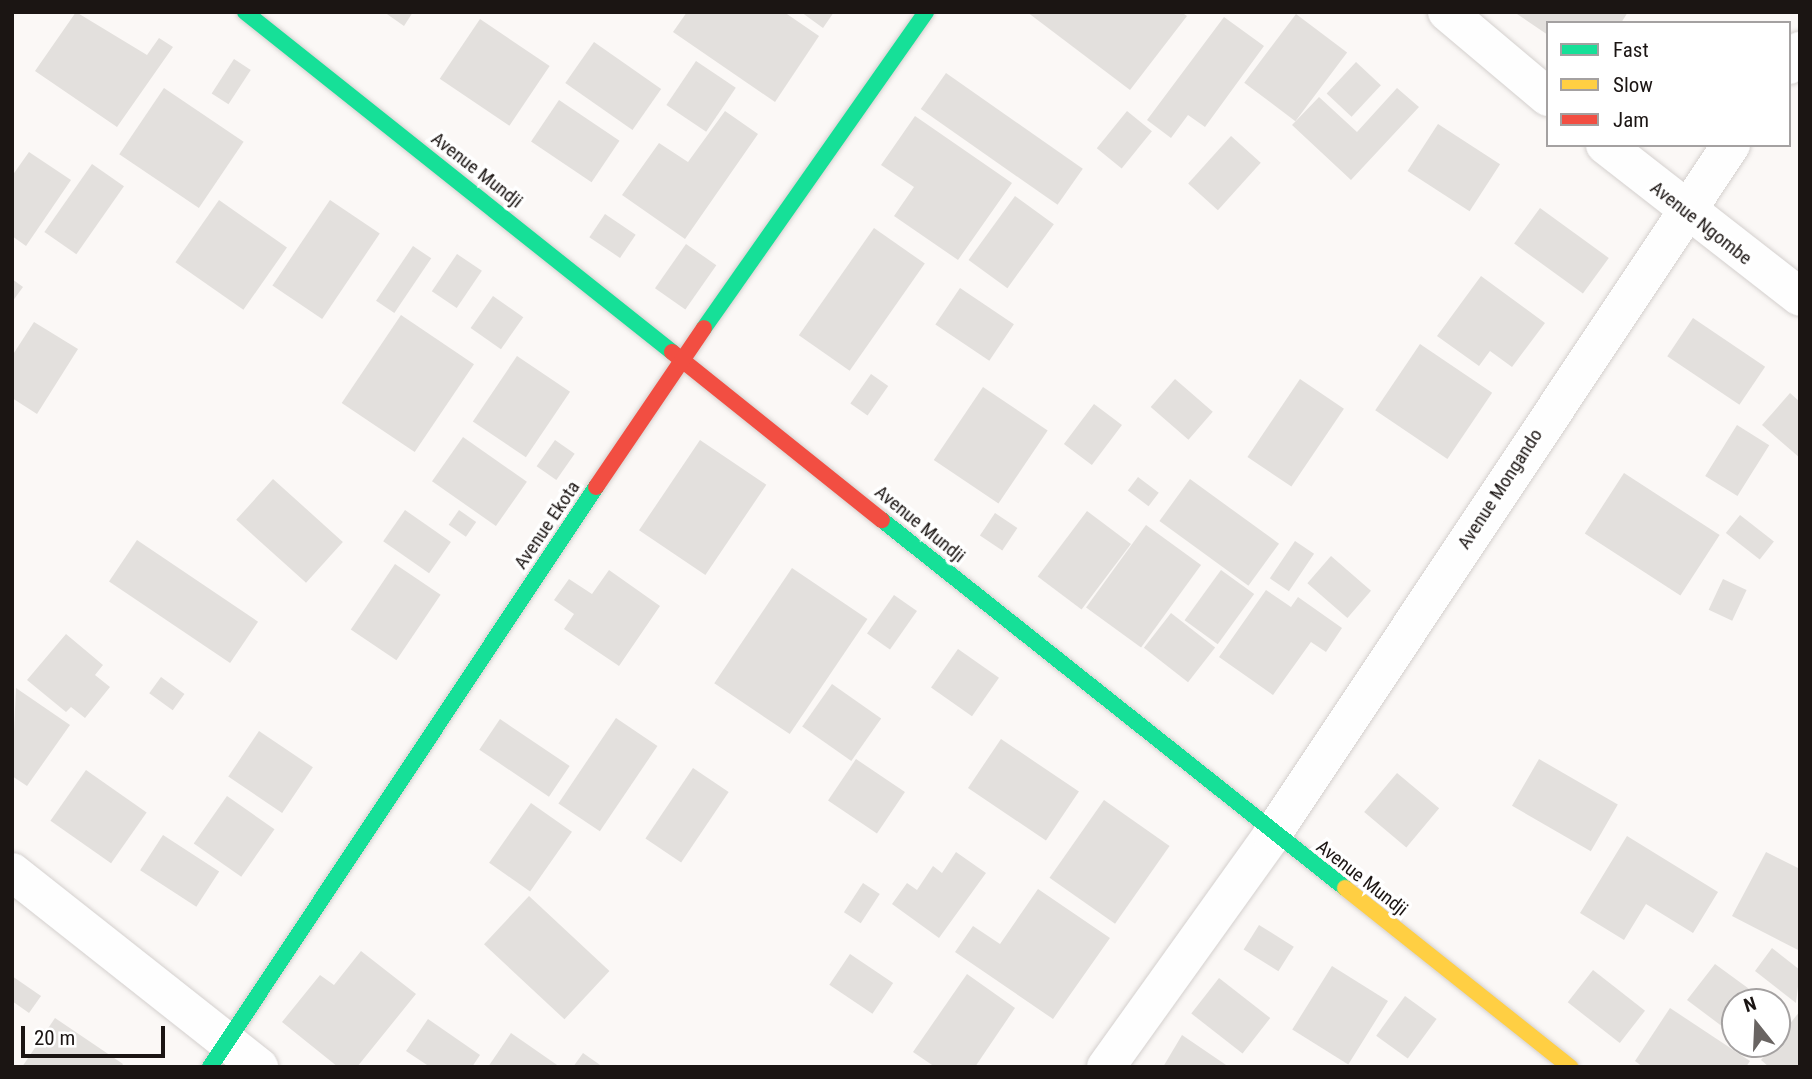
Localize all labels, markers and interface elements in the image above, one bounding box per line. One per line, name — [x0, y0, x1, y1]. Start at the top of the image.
legend — [1546, 21, 1791, 147]
text: Fast — [1613, 38, 1649, 62]
text: Slow — [1613, 73, 1653, 97]
text: Jam — [1613, 108, 1649, 132]
street label: Avenue Mundji — [427, 127, 527, 213]
street label: Avenue Ngombe — [1646, 176, 1756, 270]
street label: Avenue Mongando — [1453, 425, 1547, 553]
street label: Avenue Ekota — [509, 477, 585, 573]
street label: Avenue Mundji — [870, 481, 970, 567]
street label: Avenue Mundji — [1312, 835, 1412, 921]
north arrow — [1721, 988, 1791, 1058]
text: N — [1741, 992, 1759, 1017]
scale bar — [24, 1012, 168, 1056]
text: 20 m — [34, 1026, 75, 1050]

